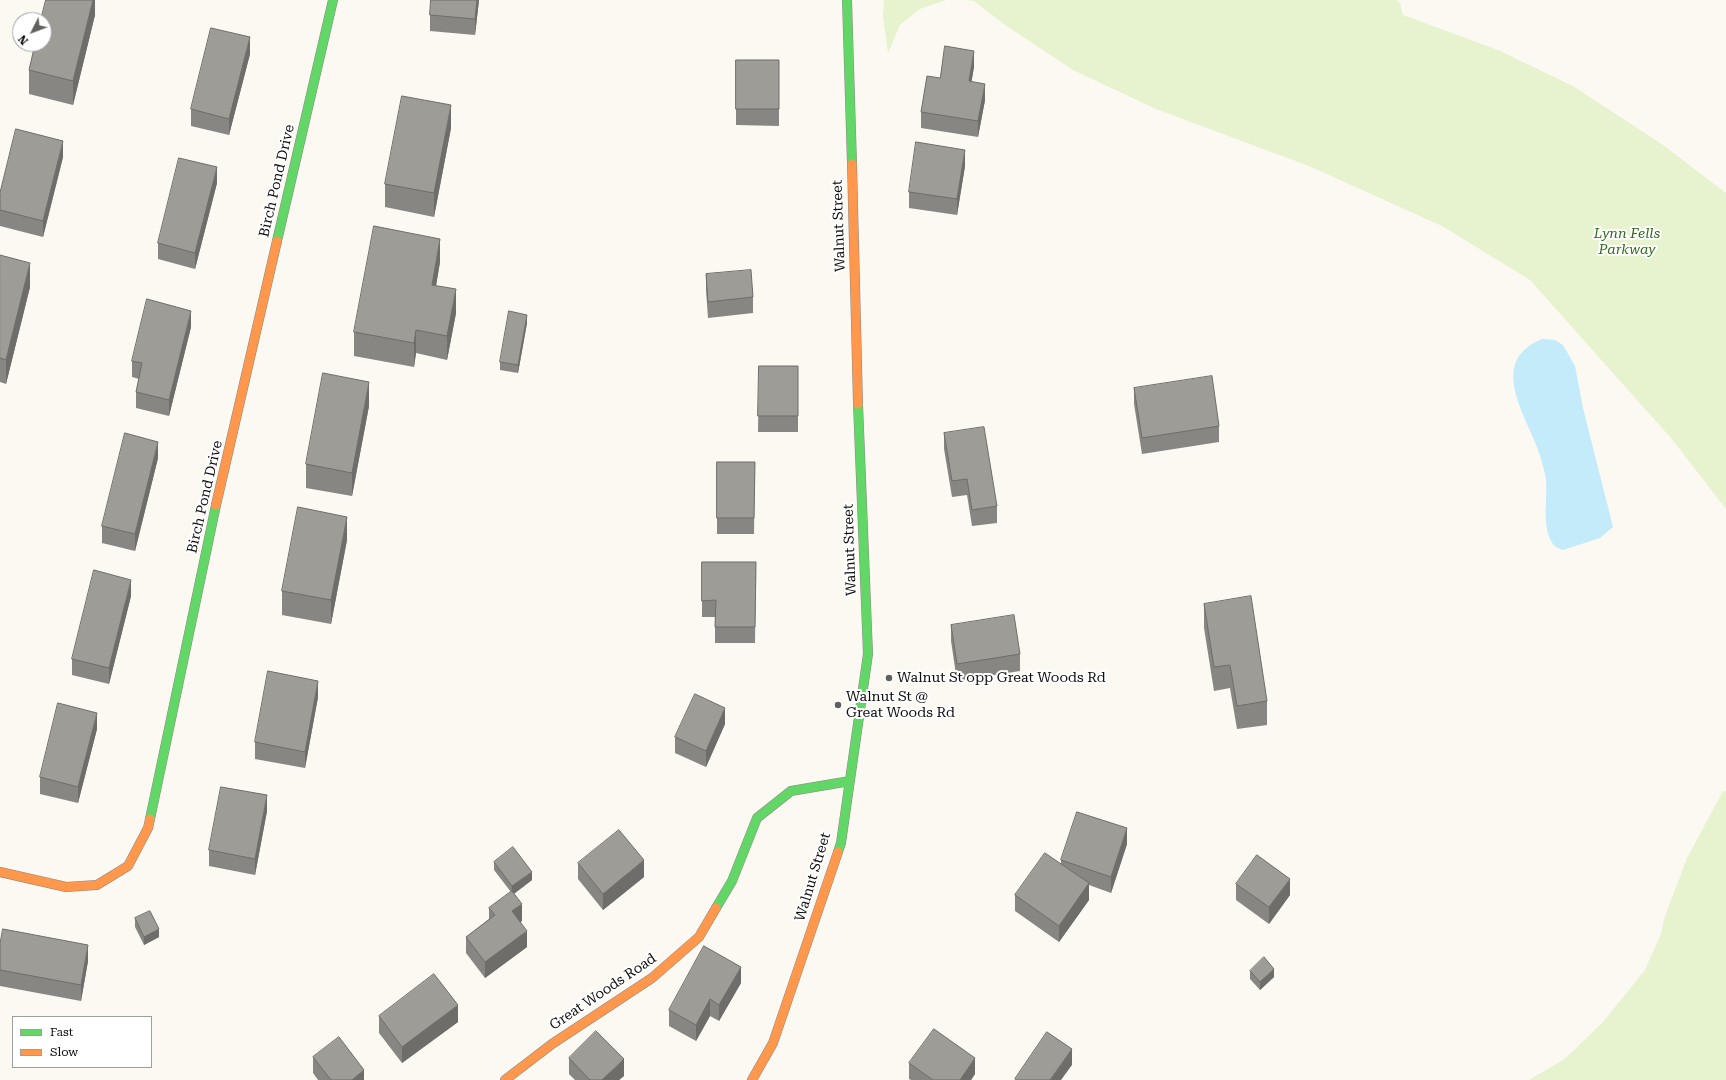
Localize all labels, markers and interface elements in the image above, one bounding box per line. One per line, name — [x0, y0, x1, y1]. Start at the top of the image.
north arrow — [12, 12, 52, 52]
text: N — [16, 32, 31, 47]
street label: Birch Pond Drive — [256, 123, 298, 239]
street label: Walnut Street — [829, 180, 849, 272]
park label: Lynn Fells Parkway — [1594, 226, 1660, 258]
street label: Birch Pond Drive — [184, 439, 226, 555]
street label: Walnut Street — [840, 504, 860, 596]
place label: Walnut St opp Great Woods Rd — [897, 670, 1106, 686]
marker: Walnut St opp Great Woods Rd — [884, 673, 894, 683]
place label: Walnut St @ Great Woods Rd — [846, 689, 955, 722]
marker: Walnut St @ Great Woods Rd — [833, 700, 843, 710]
street label: Walnut Street — [792, 831, 834, 923]
street label: Great Woods Road — [547, 950, 659, 1034]
legend — [12, 1016, 152, 1068]
text: Fast — [50, 1025, 73, 1039]
text: Slow — [50, 1045, 78, 1059]

